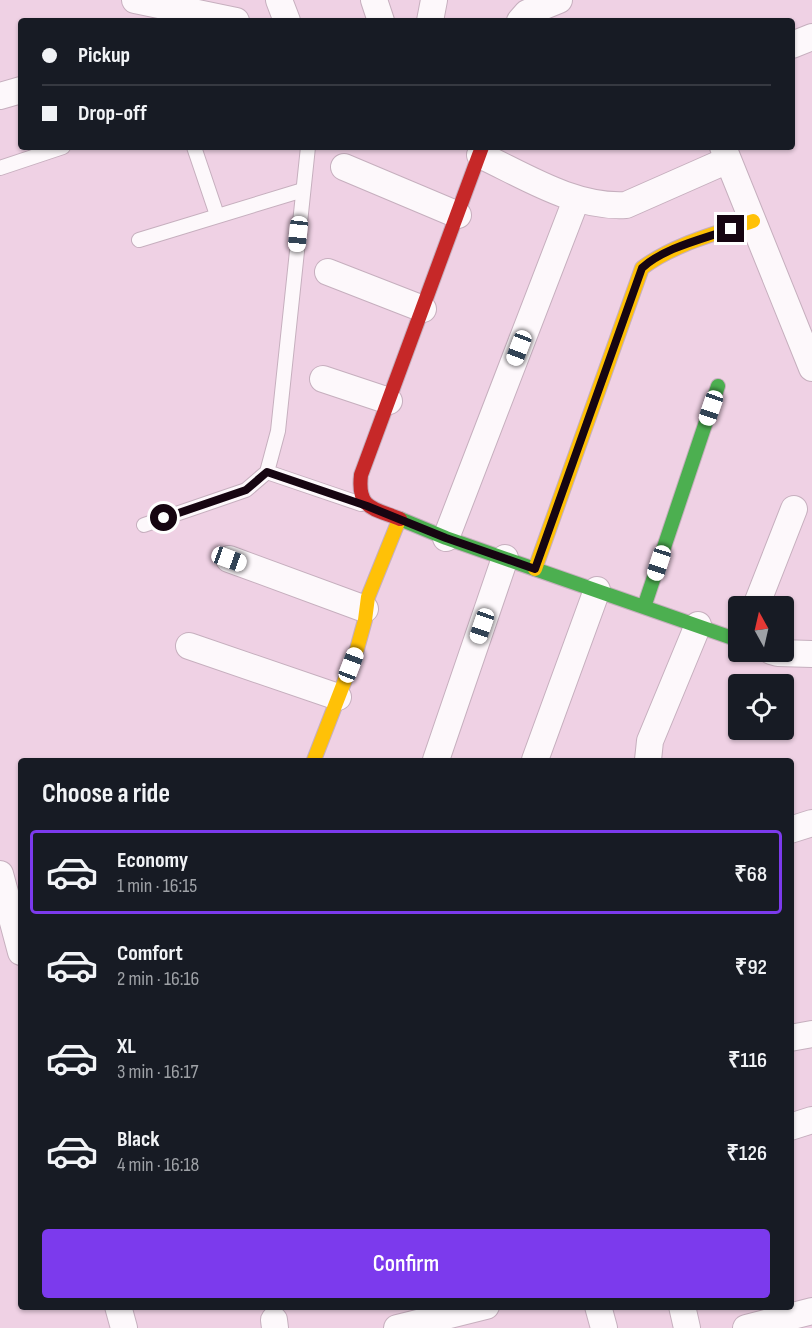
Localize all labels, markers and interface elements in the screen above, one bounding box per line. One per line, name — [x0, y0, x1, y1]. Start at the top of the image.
text: Pickup — [78, 42, 130, 69]
text: Drop-off — [78, 100, 147, 127]
car — [287, 215, 309, 253]
route end — [717, 215, 744, 242]
car — [504, 328, 534, 368]
car — [697, 388, 725, 428]
route start — [150, 504, 177, 531]
car — [645, 543, 673, 583]
car — [209, 544, 249, 574]
north arrow — [728, 596, 794, 662]
map controls — [728, 596, 794, 740]
car — [468, 606, 496, 646]
car — [336, 645, 366, 685]
button: locate — [728, 674, 794, 740]
text: Choose a ride — [42, 778, 170, 810]
icon: car — [45, 845, 99, 899]
text: Economy — [117, 847, 188, 874]
text: ₹68 — [734, 861, 767, 888]
text: 1 min · 16:15 — [117, 874, 197, 898]
icon: car — [45, 938, 99, 992]
text: Comfort — [117, 940, 183, 967]
text: ₹92 — [735, 954, 767, 981]
text: 2 min · 16:16 — [117, 967, 199, 991]
icon: car — [45, 1031, 99, 1085]
text: XL — [117, 1033, 136, 1060]
text: ₹116 — [728, 1047, 767, 1074]
text: 3 min · 16:17 — [117, 1060, 199, 1084]
icon: car — [45, 1124, 99, 1178]
text: Black — [117, 1126, 159, 1153]
text: ₹126 — [726, 1140, 767, 1167]
text: 4 min · 16:18 — [117, 1153, 199, 1177]
button: Confirm — [42, 1229, 770, 1298]

